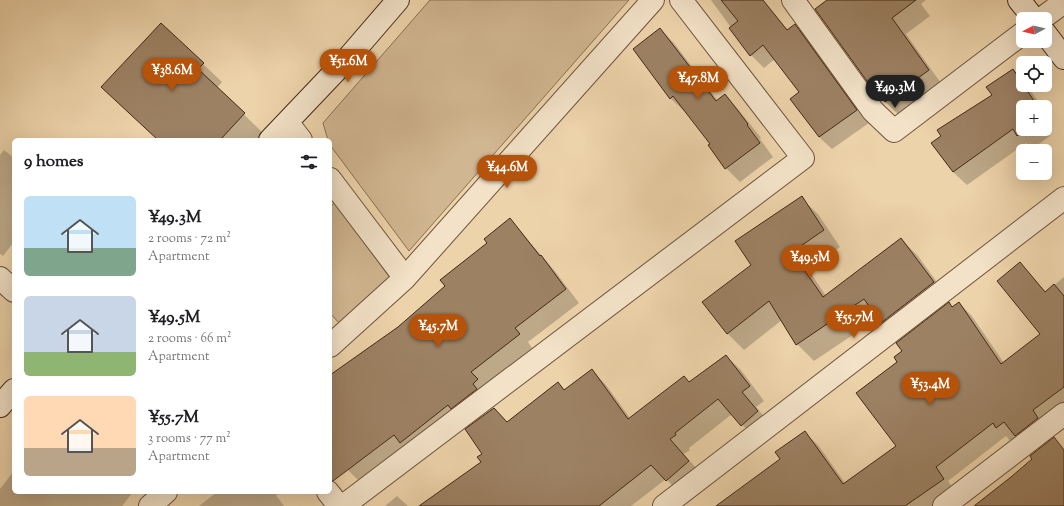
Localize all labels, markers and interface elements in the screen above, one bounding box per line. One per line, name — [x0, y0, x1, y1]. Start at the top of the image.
north arrow — [1016, 12, 1052, 48]
map controls — [1016, 12, 1052, 180]
pin: ¥51.6M — [315, 49, 381, 83]
text: ¥51.6M — [329, 53, 367, 71]
button: locate — [1016, 56, 1052, 92]
pin: ¥38.6M — [139, 58, 205, 92]
text: ¥38.6M — [151, 62, 193, 80]
pin: ¥47.8M — [665, 66, 731, 100]
text: ¥47.8M — [677, 70, 719, 88]
pin: ¥49.3M — [862, 75, 928, 109]
text: ¥49.3M — [875, 79, 915, 97]
button: + — [1016, 100, 1052, 136]
button: − — [1016, 144, 1052, 180]
text: 9 homes — [24, 150, 83, 174]
icon: filters — [298, 151, 320, 173]
pin: ¥44.6M — [474, 155, 540, 189]
text: ¥44.6M — [486, 159, 528, 177]
text: ¥49.3M — [148, 206, 201, 230]
icon: home — [56, 212, 104, 260]
text: 2 rooms · 72 m² — [148, 230, 231, 248]
pin: ¥49.5M — [777, 245, 843, 279]
text: Apartment — [148, 248, 209, 266]
text: ¥49.5M — [790, 249, 830, 267]
pin: ¥55.7M — [821, 305, 887, 339]
text: ¥49.5M — [148, 306, 200, 330]
text: ¥55.7M — [835, 309, 873, 327]
icon: home — [56, 312, 104, 360]
pin: ¥45.7M — [405, 314, 471, 348]
text: ¥45.7M — [418, 318, 458, 336]
text: 2 rooms · 66 m² — [148, 330, 231, 348]
text: Apartment — [148, 348, 209, 366]
pin: ¥53.4M — [897, 372, 963, 406]
text: ¥53.4M — [910, 376, 950, 394]
text: ¥55.7M — [148, 406, 199, 430]
icon: home — [56, 412, 104, 460]
text: 3 rooms · 77 m² — [148, 430, 231, 448]
text: Apartment — [148, 448, 209, 466]

